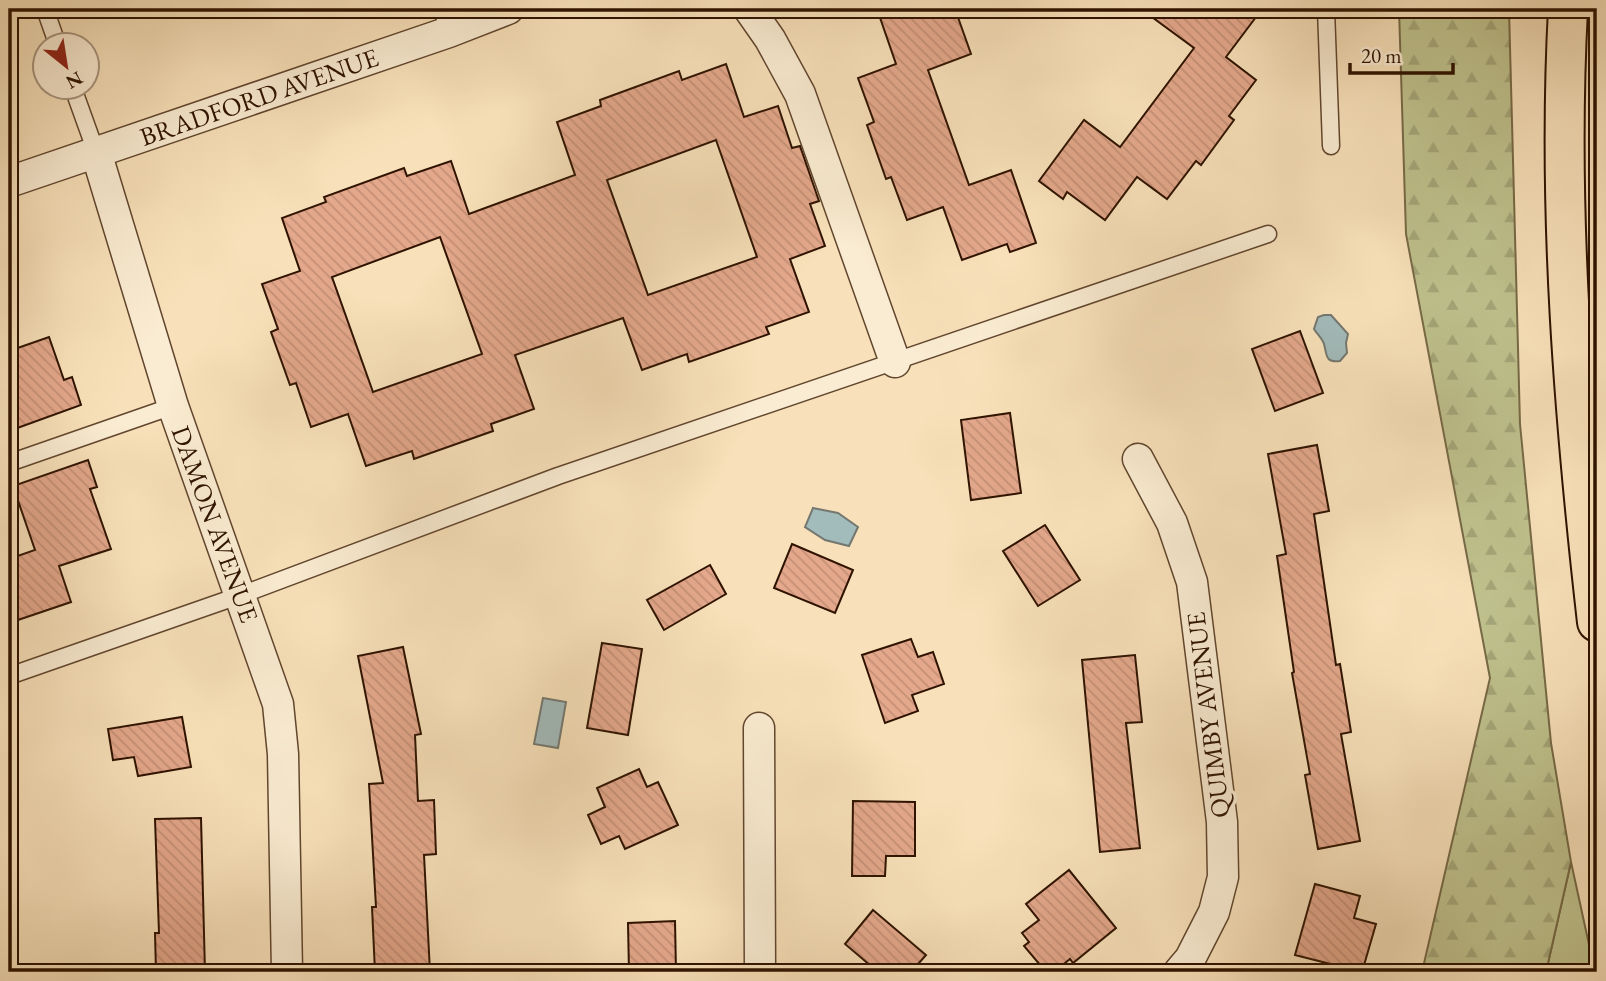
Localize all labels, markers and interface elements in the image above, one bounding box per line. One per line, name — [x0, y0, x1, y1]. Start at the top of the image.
north arrow — [32, 32, 102, 102]
scale bar — [1350, 32, 1454, 76]
street label: BRADFORD AVENUE — [135, 40, 383, 154]
text: 20 m — [1361, 42, 1402, 69]
text: N — [61, 66, 87, 95]
street label: DAMON AVENUE — [164, 421, 266, 627]
street label: QUIMBY AVENUE — [1178, 610, 1237, 820]

